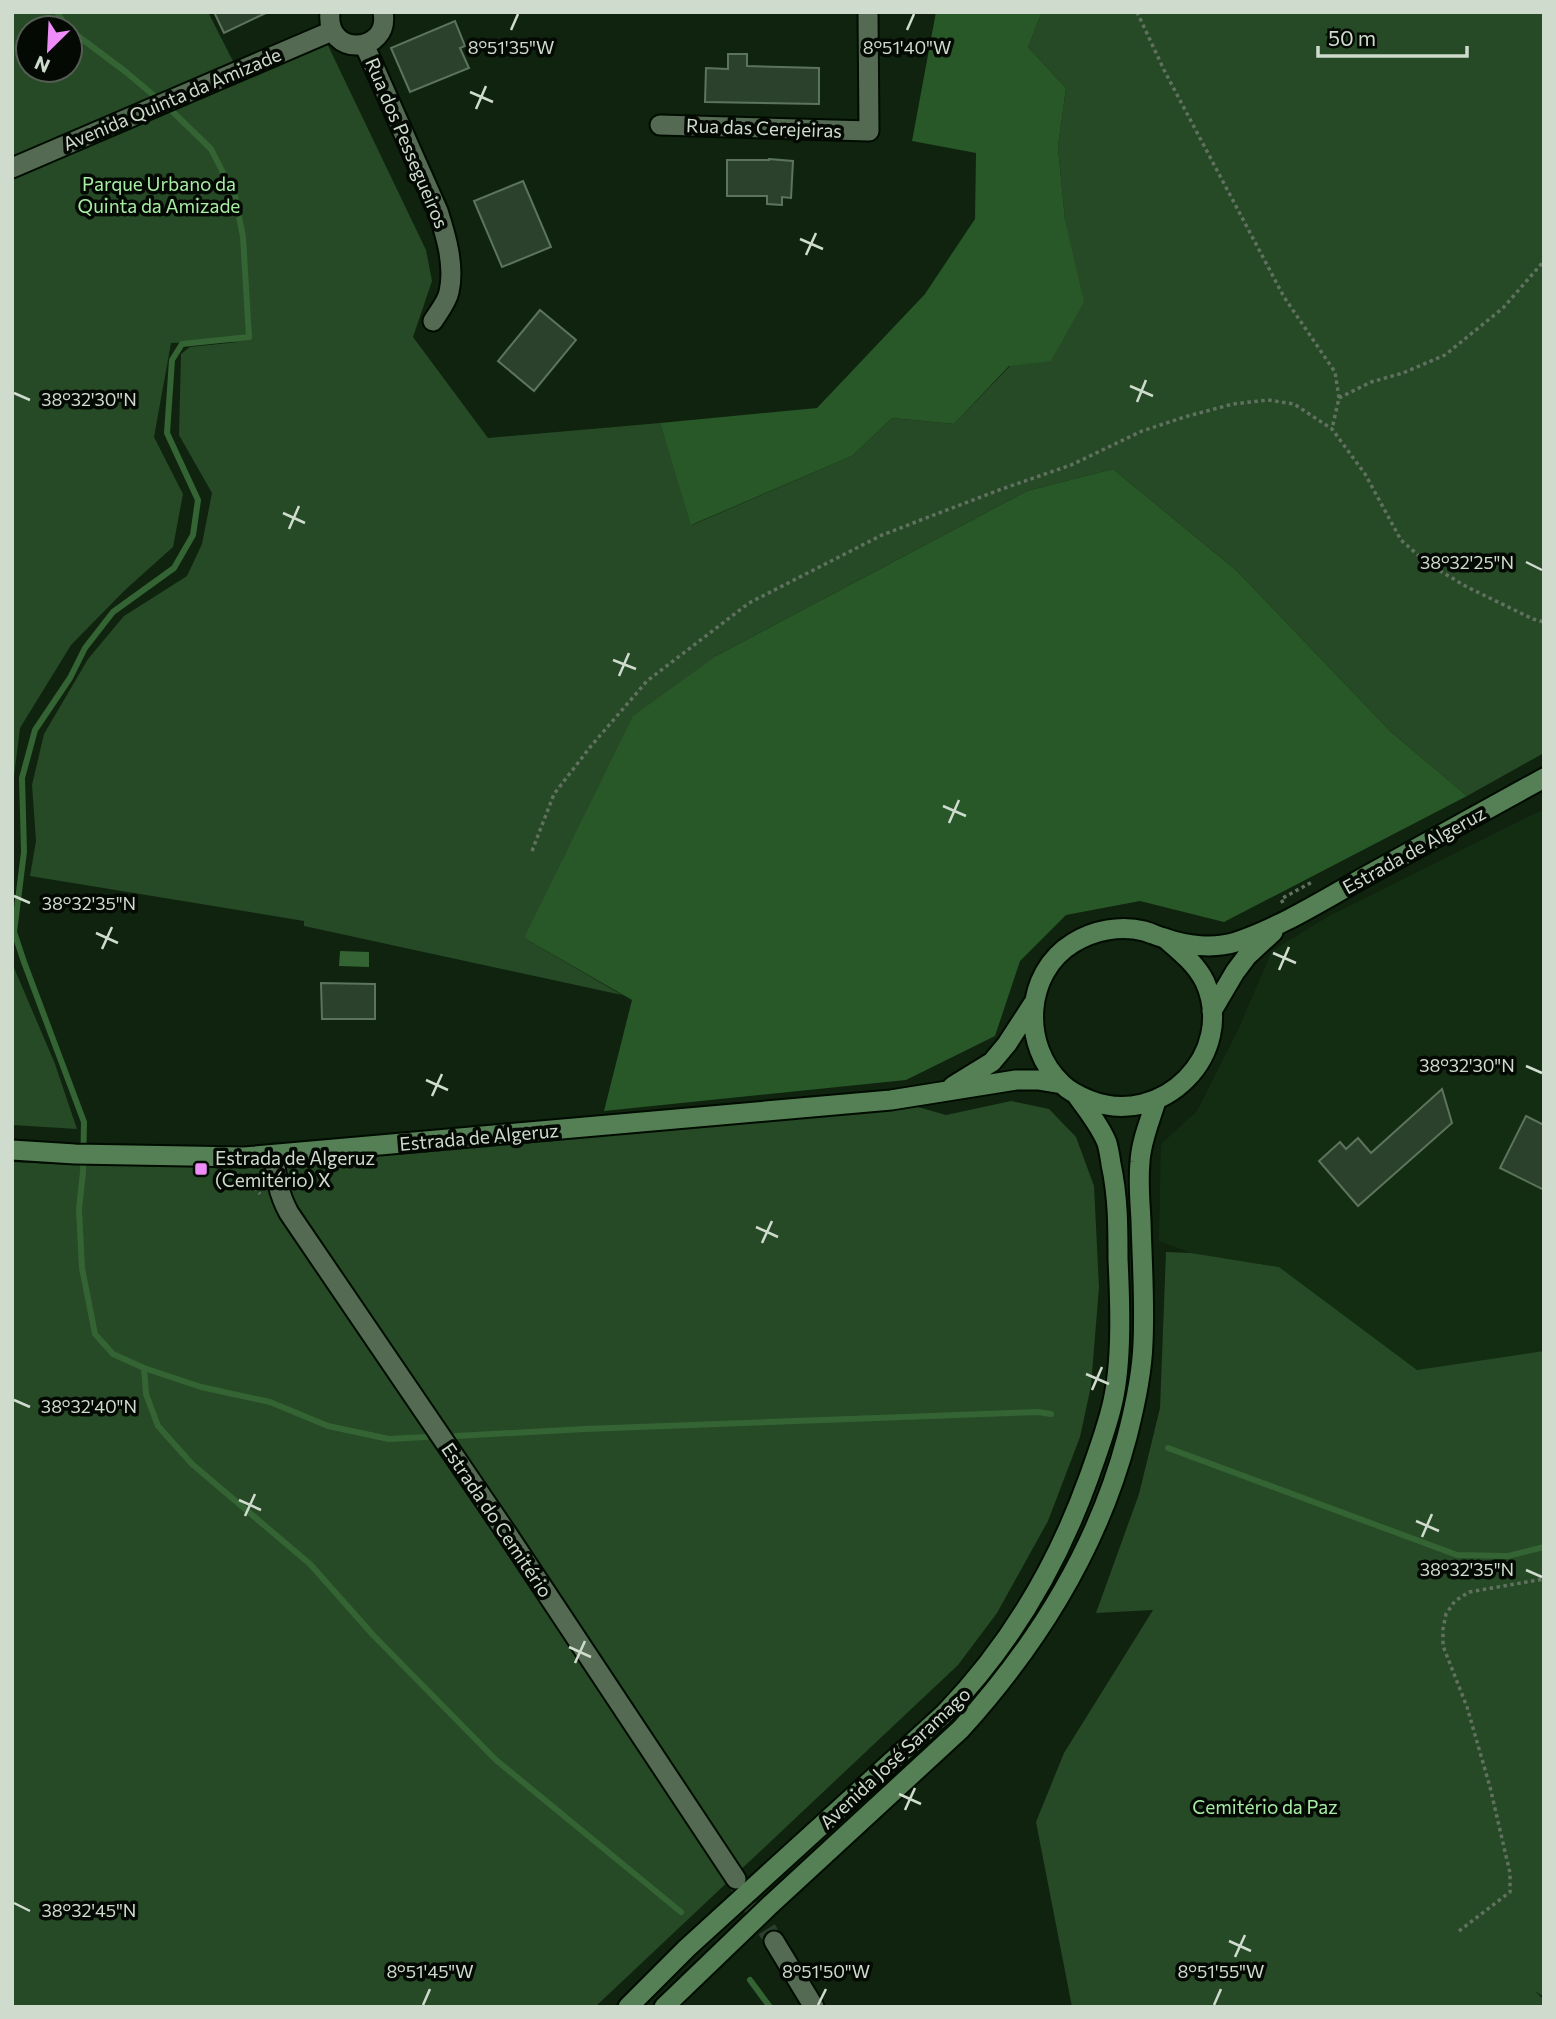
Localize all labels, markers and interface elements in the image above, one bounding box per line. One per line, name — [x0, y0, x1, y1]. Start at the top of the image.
north arrow — [14, 14, 84, 84]
scale bar — [1318, 14, 1467, 58]
text: 50 m — [1328, 25, 1376, 50]
text: 8°51'35"W — [468, 36, 554, 58]
text: 8°51'40"W — [863, 36, 951, 58]
street label: Avenida Quinta da Amizade — [59, 42, 284, 155]
text: N — [31, 52, 53, 78]
street label: Rua dos Pessegueiros — [361, 54, 454, 232]
street label: Rua das Cerejeiras — [686, 113, 842, 142]
park label: Parque Urbano da Quinta da Amizade — [78, 172, 240, 217]
text: 38°32'30"N — [41, 388, 137, 410]
text: 38°32'25"N — [1420, 551, 1514, 573]
street label: Estrada de Algeruz — [1338, 801, 1489, 898]
text: 38°32'35"N — [42, 892, 136, 914]
text: 38°32'30"N — [1419, 1054, 1515, 1076]
street label: Estrada de Algeruz — [398, 1118, 560, 1155]
place label: Estrada de Algeruz (Cemitério) X — [215, 1146, 375, 1191]
marker: Estrada de Algeruz (Cemitério) X — [193, 1161, 209, 1177]
text: 38°32'40"N — [41, 1395, 137, 1417]
street label: Estrada do Cemitério — [437, 1438, 558, 1601]
text: 38°32'35"N — [1420, 1558, 1514, 1580]
street label: Avenida José Saramago — [815, 1682, 975, 1833]
park label: Cemitério da Paz — [1192, 1795, 1338, 1818]
text: 38°32'45"N — [42, 1899, 136, 1921]
text: 8°51'45"W — [386, 1960, 474, 1982]
text: 8°51'50"W — [782, 1960, 870, 1982]
text: 8°51'55"W — [1178, 1960, 1264, 1982]

